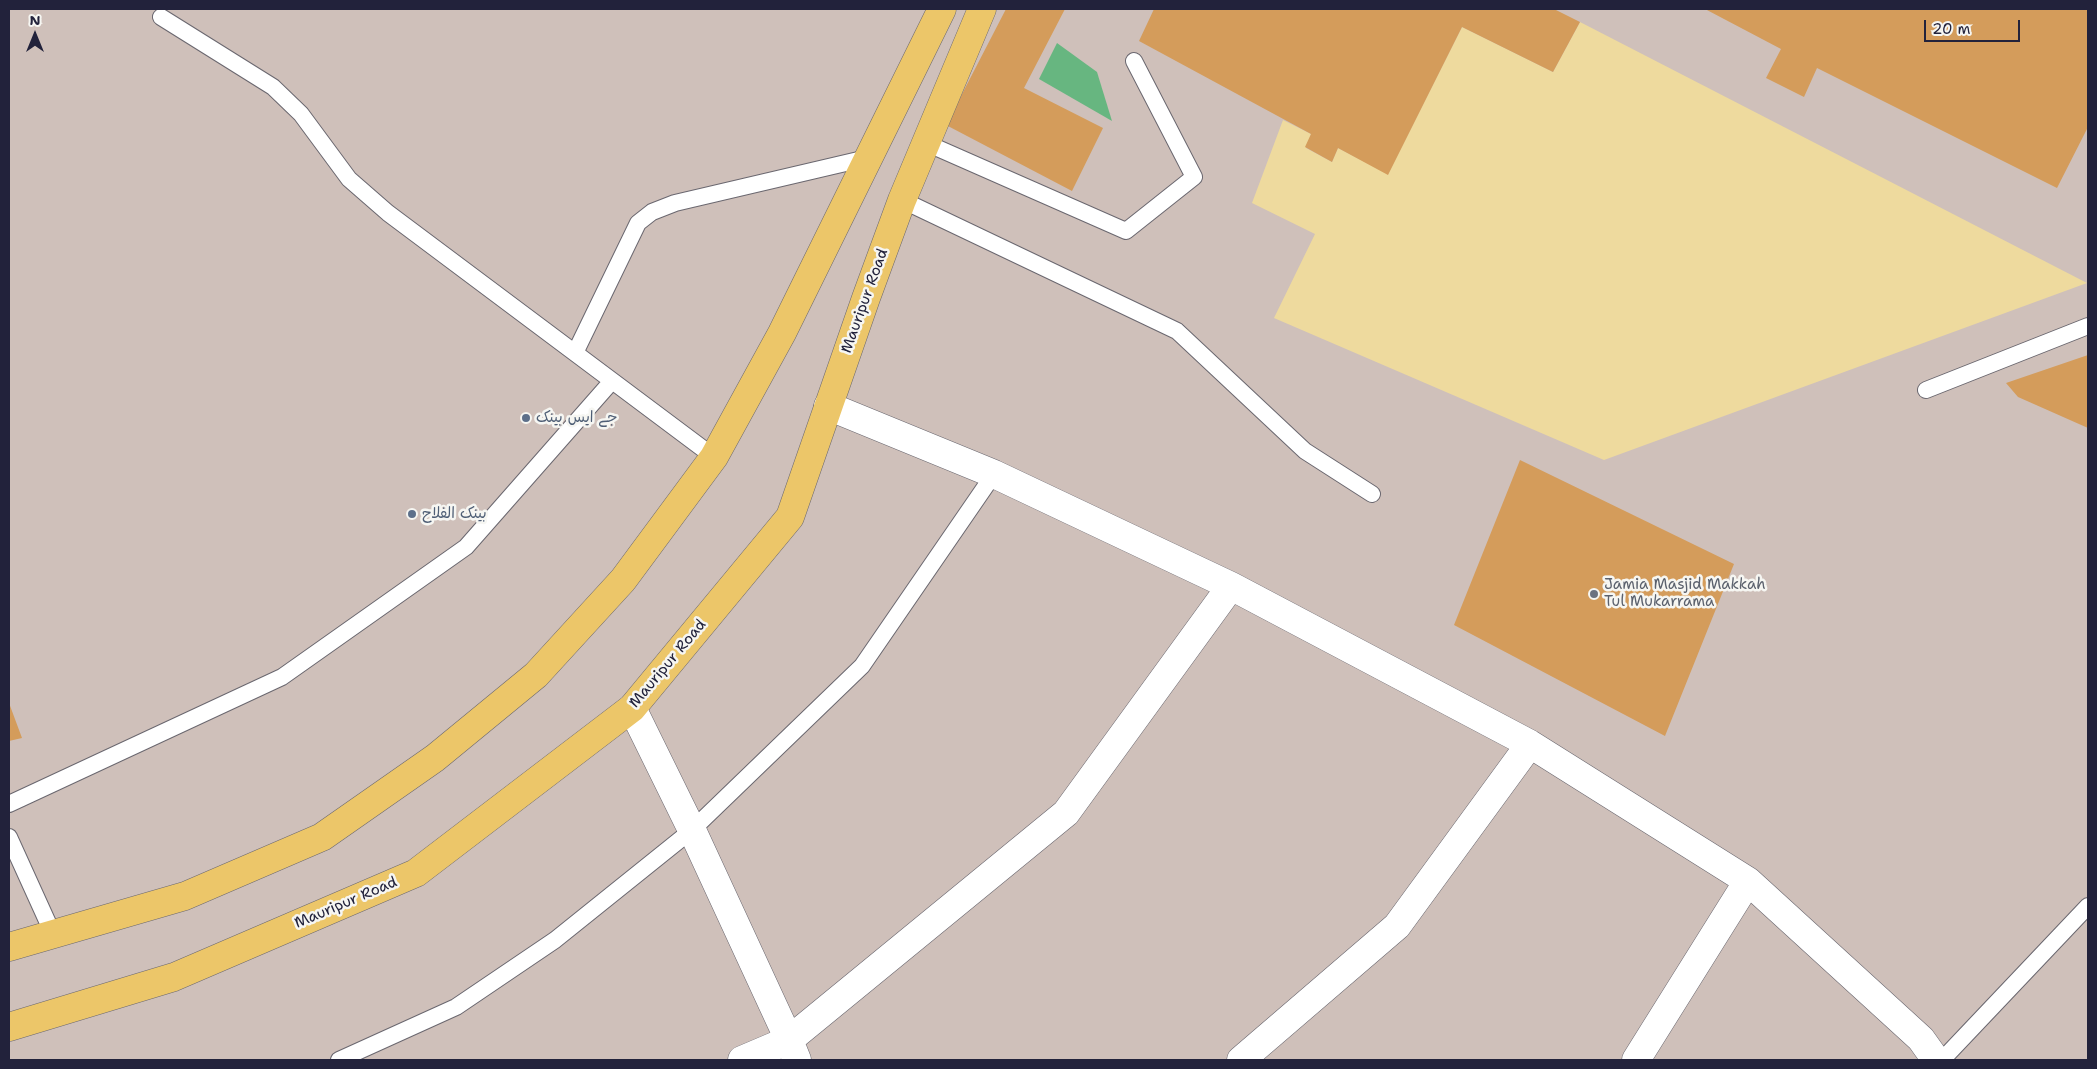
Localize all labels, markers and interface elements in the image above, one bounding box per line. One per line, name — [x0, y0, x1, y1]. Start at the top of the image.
north arrow — [10, 10, 60, 60]
scale bar — [1927, 10, 2023, 42]
text: N — [29, 11, 41, 29]
text: 20 m — [1932, 19, 1971, 39]
street label: Mauripur Road — [838, 246, 892, 356]
place label: جے ایس بینک — [536, 409, 617, 427]
marker: جے ایس بینک — [520, 412, 532, 424]
place label: بینک الفلاح — [422, 505, 487, 523]
marker: بینک الفلاح — [406, 508, 418, 520]
place label: Jamia Masjid Makkah Tul Mukarrama — [1604, 576, 1766, 611]
marker: Jamia Masjid Makkah Tul Mukarrama — [1588, 588, 1600, 600]
street label: Mauripur Road — [626, 616, 710, 712]
street label: Mauripur Road — [292, 873, 400, 933]

